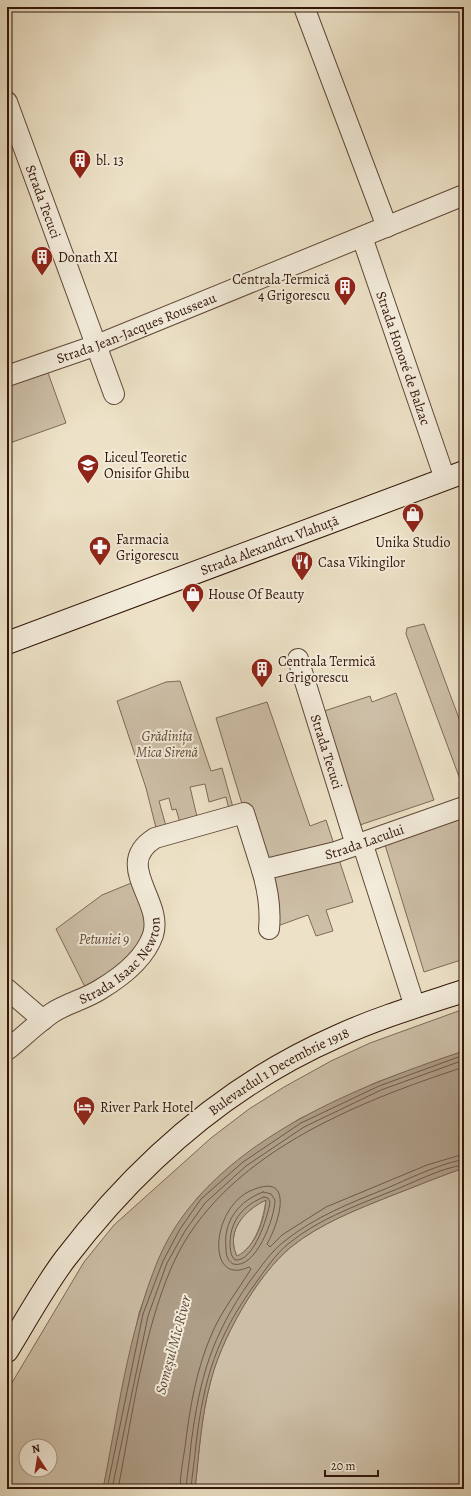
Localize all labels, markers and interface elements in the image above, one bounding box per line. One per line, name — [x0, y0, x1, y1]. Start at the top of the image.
building icon: bl. 13 — [67, 147, 93, 180]
place label: bl. 13 — [96, 151, 124, 170]
street label: Strada Tecuci — [21, 162, 66, 241]
building icon: Donath XI — [29, 244, 55, 277]
place label: Donath XI — [58, 248, 118, 267]
place label: Centrala Termică 4 Grigorescu — [232, 270, 330, 305]
building icon: Centrala Termică 4 Grigorescu — [332, 274, 358, 307]
street label: Strada Jean-Jacques Rousseau — [54, 288, 219, 368]
street label: Strada Honoré de Balzac — [372, 288, 435, 428]
place label: Liceul Teoretic Onisifor Ghibu — [104, 448, 190, 483]
school or university icon: Liceul Teoretic Onisifor Ghibu — [75, 452, 101, 485]
shop icon: Unika Studio — [400, 501, 426, 534]
street label: Strada Alexandru Vlahuță — [197, 510, 342, 579]
place label: Farmacia Grigorescu — [116, 530, 179, 565]
place label: Unika Studio — [376, 533, 450, 552]
pharmacy icon: Farmacia Grigorescu — [87, 534, 113, 567]
restaurant icon: Casa Vikingilor — [289, 549, 315, 582]
place label: Casa Vikingilor — [318, 553, 406, 572]
shop icon: House Of Beauty — [180, 581, 206, 614]
place label: House Of Beauty — [208, 585, 305, 604]
place label: Centrala Termică 1 Grigorescu — [278, 652, 376, 687]
building icon: Centrala Termică 1 Grigorescu — [249, 656, 275, 689]
street label: Strada Tecuci — [306, 712, 347, 791]
park label: Grădinița Mica Sirenă — [136, 727, 199, 762]
street label: Strada Lacului — [323, 819, 407, 864]
street label: Strada Isaac Newton — [76, 916, 164, 1008]
park label: Petuniei 9 — [79, 930, 129, 949]
street label: Bulevardul 1 Decembrie 1918 — [204, 1023, 352, 1120]
hotel icon: River Park Hotel — [71, 1094, 97, 1127]
place label: River Park Hotel — [100, 1098, 194, 1117]
water label: Someşul Mic River — [150, 1293, 196, 1397]
north arrow — [18, 1438, 58, 1478]
text: N — [31, 1441, 42, 1457]
scale bar — [325, 1452, 378, 1478]
text: 20 m — [331, 1458, 355, 1474]

